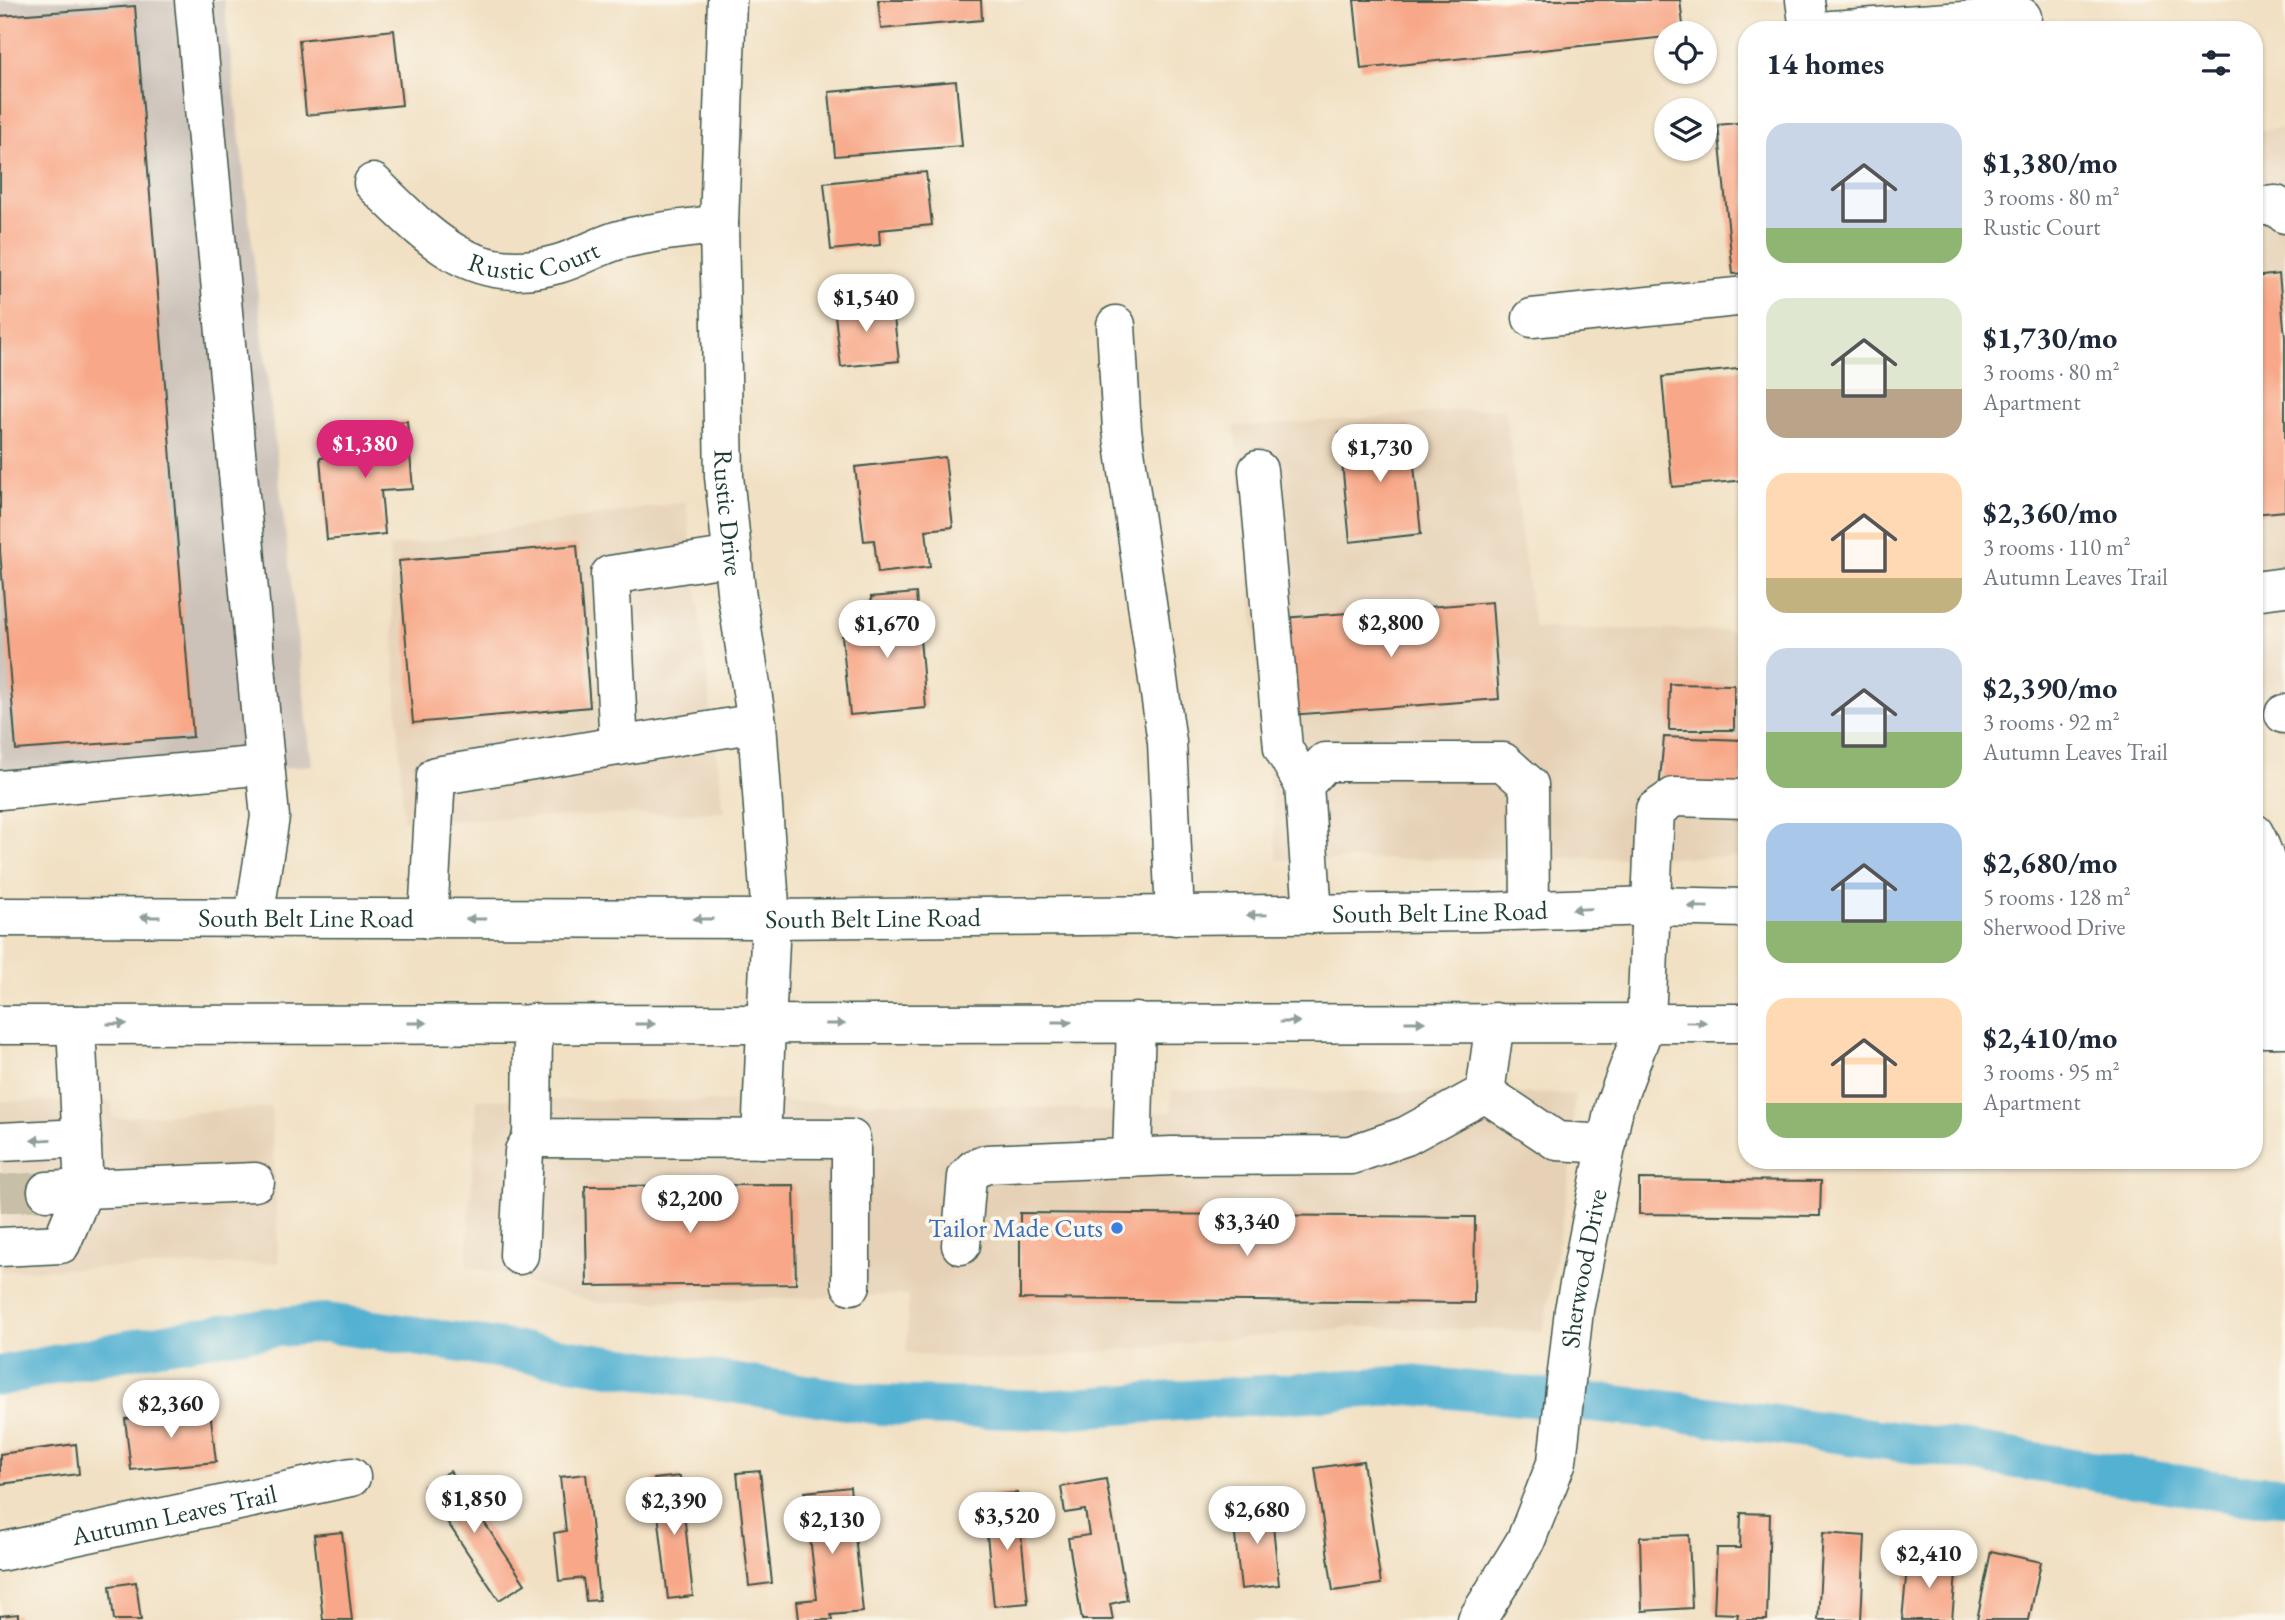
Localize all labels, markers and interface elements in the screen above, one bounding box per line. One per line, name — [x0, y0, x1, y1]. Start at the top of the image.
map controls — [1654, 21, 1717, 161]
button: locate — [1654, 21, 1717, 84]
text: 14 homes — [1766, 44, 1884, 83]
icon: filters — [2197, 44, 2235, 82]
button: layers — [1654, 98, 1717, 161]
text: $1,380/mo — [1983, 143, 2117, 182]
icon: home — [1822, 151, 1906, 235]
text: 3 rooms · 80 m² — [1983, 182, 2120, 212]
text: Rustic Court — [1983, 212, 2101, 242]
street label: Rustic Court — [464, 232, 604, 287]
pin: $1,540 — [809, 274, 923, 334]
text: $1,540 — [834, 282, 898, 312]
text: $1,730/mo — [1983, 318, 2117, 357]
icon: home — [1822, 326, 1906, 410]
text: 3 rooms · 80 m² — [1983, 357, 2120, 387]
text: Apartment — [1983, 387, 2081, 417]
pin: $1,380 — [308, 420, 422, 480]
pin: $1,730 — [1323, 424, 1437, 484]
text: $1,380 — [333, 428, 397, 458]
text: $1,730 — [1348, 432, 1412, 462]
street label: Rustic Drive — [706, 449, 751, 577]
text: $2,360/mo — [1983, 493, 2117, 532]
icon: home — [1822, 501, 1906, 585]
text: 3 rooms · 110 m² — [1983, 532, 2131, 562]
text: Autumn Leaves Trail — [1983, 562, 2168, 592]
pin: $1,670 — [830, 600, 944, 660]
pin: $2,800 — [1334, 600, 1448, 659]
text: $2,800 — [1359, 607, 1423, 637]
text: $1,670 — [855, 608, 919, 638]
text: $2,390/mo — [1983, 668, 2117, 707]
icon: home — [1822, 676, 1906, 760]
text: 3 rooms · 92 m² — [1983, 707, 2120, 737]
text: Autumn Leaves Trail — [1983, 737, 2168, 767]
text: $2,680/mo — [1983, 843, 2117, 882]
icon: home — [1822, 851, 1906, 935]
text: 5 rooms · 128 m² — [1983, 882, 2131, 912]
street label: South Belt Line Road — [1332, 893, 1549, 930]
street label: South Belt Line Road — [765, 900, 982, 936]
street label: South Belt Line Road — [198, 901, 415, 935]
one-way arrow — [1687, 901, 1709, 913]
one-way arrow — [1571, 903, 1593, 914]
one-way arrow — [1246, 909, 1268, 920]
one-way arrow — [139, 911, 161, 923]
text: Sherwood Drive — [1983, 912, 2126, 942]
one-way arrow — [464, 913, 486, 925]
one-way arrow — [692, 913, 714, 925]
one-way arrow — [1052, 1016, 1074, 1028]
one-way arrow — [1279, 1016, 1301, 1028]
one-way arrow — [1404, 1016, 1426, 1028]
one-way arrow — [1685, 1016, 1707, 1028]
one-way arrow — [406, 1017, 428, 1029]
one-way arrow — [106, 1018, 128, 1030]
one-way arrow — [634, 1018, 656, 1030]
one-way arrow — [824, 1018, 846, 1030]
text: $2,410/mo — [1983, 1018, 2117, 1057]
icon: home — [1822, 1026, 1906, 1110]
text: 3 rooms · 95 m² — [1983, 1057, 2120, 1087]
text: Apartment — [1983, 1087, 2081, 1117]
one-way arrow — [30, 1135, 52, 1146]
pin: $2,200 — [633, 1176, 747, 1235]
text: $2,200 — [658, 1183, 722, 1213]
street label: Sherwood Drive — [1553, 1186, 1614, 1350]
pin: $3,340 — [1190, 1198, 1304, 1258]
text: $3,340 — [1215, 1206, 1279, 1236]
place label: Tailor Made Cuts — [928, 1211, 1103, 1245]
marker: Tailor Made Cuts — [1109, 1220, 1125, 1236]
pin: $2,360 — [114, 1380, 228, 1440]
text: $2,360 — [139, 1388, 203, 1418]
street label: Autumn Leaves Trail — [67, 1476, 280, 1553]
pin: $1,850 — [417, 1476, 531, 1535]
pin: $2,390 — [617, 1478, 731, 1537]
text: $1,850 — [442, 1483, 506, 1513]
text: $2,390 — [642, 1485, 706, 1515]
pin: $2,680 — [1200, 1486, 1314, 1546]
pin: $3,520 — [950, 1492, 1064, 1552]
text: $2,680 — [1225, 1494, 1289, 1524]
pin: $2,130 — [775, 1496, 889, 1556]
text: $3,520 — [975, 1500, 1039, 1530]
text: $2,130 — [800, 1504, 864, 1534]
pin: $2,410 — [1872, 1530, 1986, 1590]
text: $2,410 — [1897, 1538, 1961, 1568]

